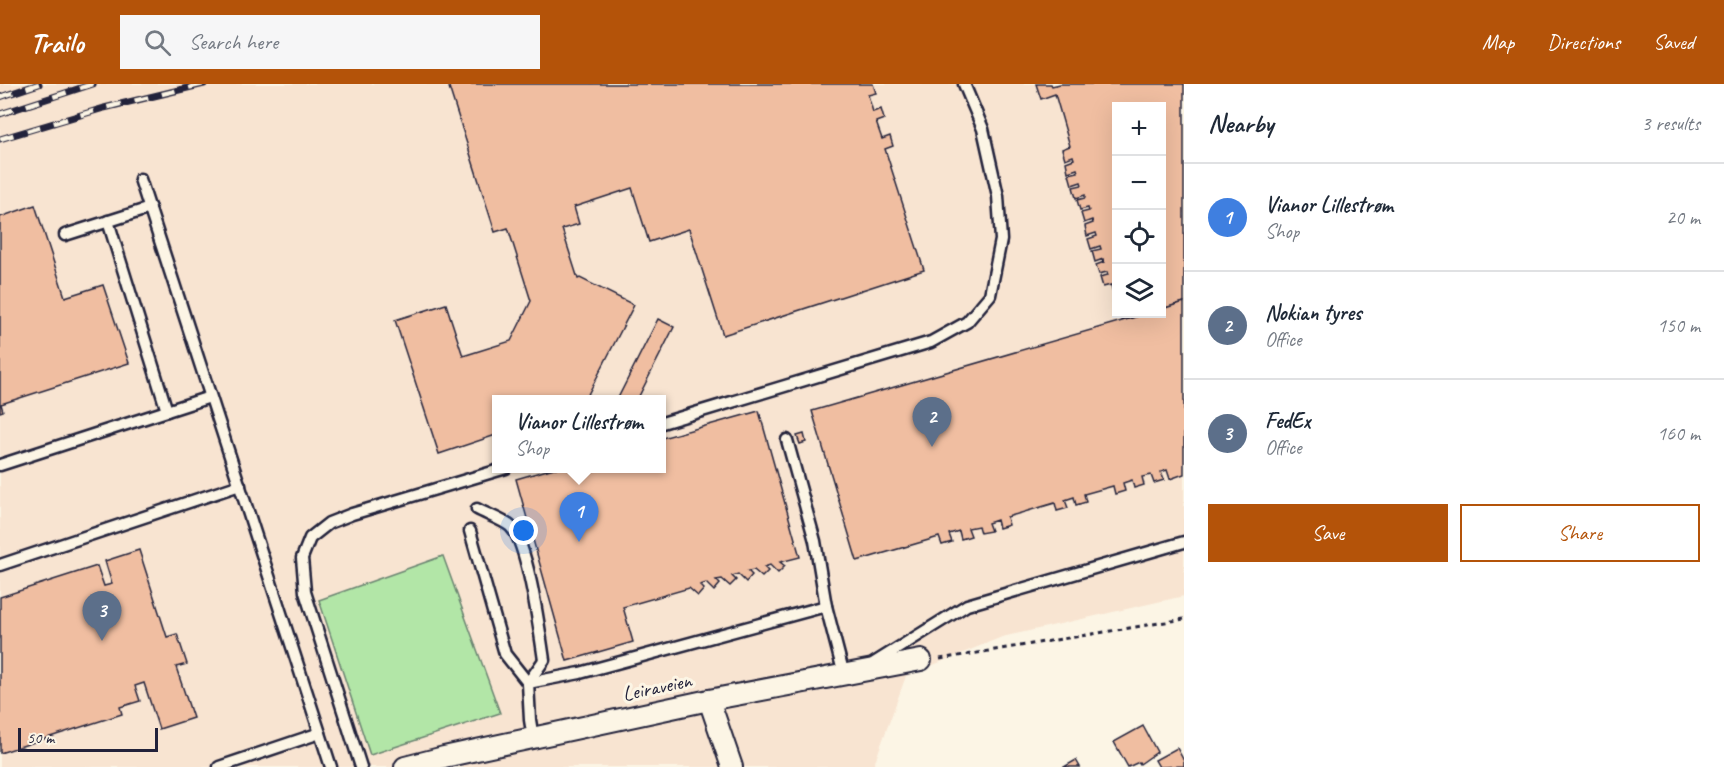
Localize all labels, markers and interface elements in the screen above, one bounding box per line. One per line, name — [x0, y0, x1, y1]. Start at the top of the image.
search box — [120, 15, 540, 69]
text: Trailo — [30, 25, 84, 60]
icon: search — [141, 26, 174, 59]
text: Search here — [189, 28, 278, 56]
text: Map — [1482, 29, 1514, 55]
text: Directions — [1547, 29, 1620, 55]
text: Saved — [1653, 29, 1694, 55]
map controls — [1112, 102, 1166, 318]
button: + — [1112, 102, 1166, 156]
text: Nearby — [1208, 107, 1273, 140]
text: 3 results — [1641, 111, 1700, 136]
button: − — [1112, 156, 1166, 210]
text: Vianor Lillestrøm — [1265, 191, 1393, 219]
text: 1 — [1223, 205, 1232, 230]
text: 20 m — [1666, 205, 1700, 230]
button: locate — [1112, 210, 1166, 264]
text: Shop — [1265, 219, 1299, 244]
button: layers — [1112, 264, 1166, 318]
text: Nokian tyres — [1265, 299, 1362, 327]
text: 2 — [1223, 313, 1232, 338]
text: 150 m — [1657, 313, 1700, 338]
text: Office — [1265, 327, 1302, 352]
popup — [492, 395, 666, 473]
pin: 2 — [912, 398, 952, 447]
text: FedEx — [1265, 407, 1310, 435]
text: Vianor Lillestrøm — [515, 408, 643, 436]
text: 3 — [1223, 421, 1232, 446]
text: 160 m — [1657, 421, 1700, 446]
text: Office — [1265, 435, 1302, 460]
text: Shop — [515, 436, 549, 461]
pin: 1 — [560, 492, 598, 542]
button: Save — [1208, 504, 1448, 562]
button: Share — [1460, 504, 1700, 562]
your location — [509, 516, 538, 545]
pin: 3 — [82, 592, 122, 641]
street label: Leiraveien — [620, 667, 695, 707]
scale bar — [18, 725, 158, 752]
text: 50 m — [27, 728, 54, 748]

